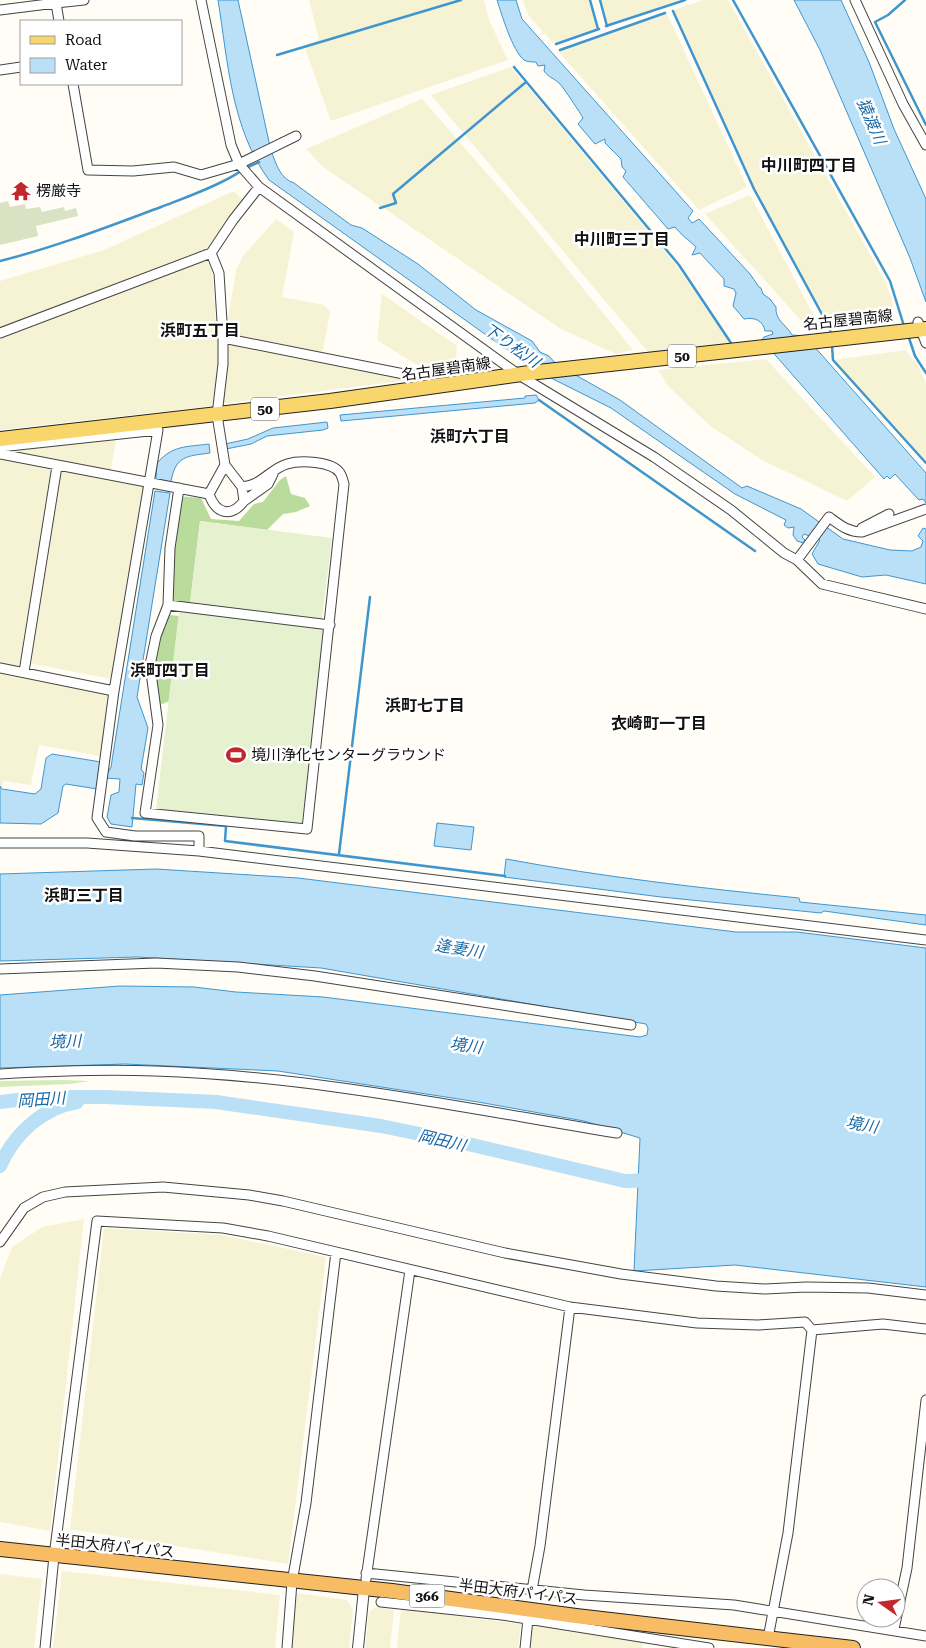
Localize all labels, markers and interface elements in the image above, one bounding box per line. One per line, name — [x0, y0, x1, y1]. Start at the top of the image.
legend — [20, 20, 182, 85]
text: Road — [65, 31, 102, 49]
text: Water — [65, 56, 107, 74]
water label: 猿渡川 — [853, 95, 890, 149]
district label: 中川町四丁目 — [761, 156, 857, 175]
temple icon: 楞厳寺 — [10, 180, 32, 202]
place label: 楞厳寺 — [36, 182, 81, 200]
district label: 中川町三丁目 — [574, 230, 670, 249]
street label: 名古屋碧南線 — [802, 306, 894, 334]
water label: 下り松川 — [480, 319, 545, 373]
district label: 浜町五丁目 — [160, 321, 240, 340]
road number: 50 — [668, 344, 696, 368]
street label: 名古屋碧南線 — [400, 354, 492, 384]
road number: 50 — [251, 398, 279, 420]
district label: 浜町六丁目 — [430, 427, 510, 446]
district label: 浜町四丁目 — [130, 661, 210, 680]
district label: 浜町七丁目 — [385, 696, 465, 715]
district label: 衣崎町一丁目 — [611, 714, 707, 733]
sports icon: 境川浄化センターグラウンド — [225, 744, 247, 766]
place label: 境川浄化センターグラウンド — [251, 746, 446, 764]
district label: 浜町三丁目 — [44, 886, 124, 905]
water label: 逢妻川 — [434, 935, 486, 962]
water label: 境川 — [49, 1031, 83, 1052]
water label: 境川 — [449, 1034, 485, 1057]
water label: 岡田川 — [16, 1088, 68, 1111]
water label: 境川 — [844, 1112, 881, 1137]
water label: 岡田川 — [416, 1126, 469, 1156]
street label: 半田大府パイパス — [55, 1531, 175, 1561]
street label: 半田大府パイパス — [457, 1576, 579, 1608]
north arrow — [856, 1578, 906, 1628]
road number: 366 — [410, 1584, 444, 1608]
text: N — [859, 1592, 878, 1607]

